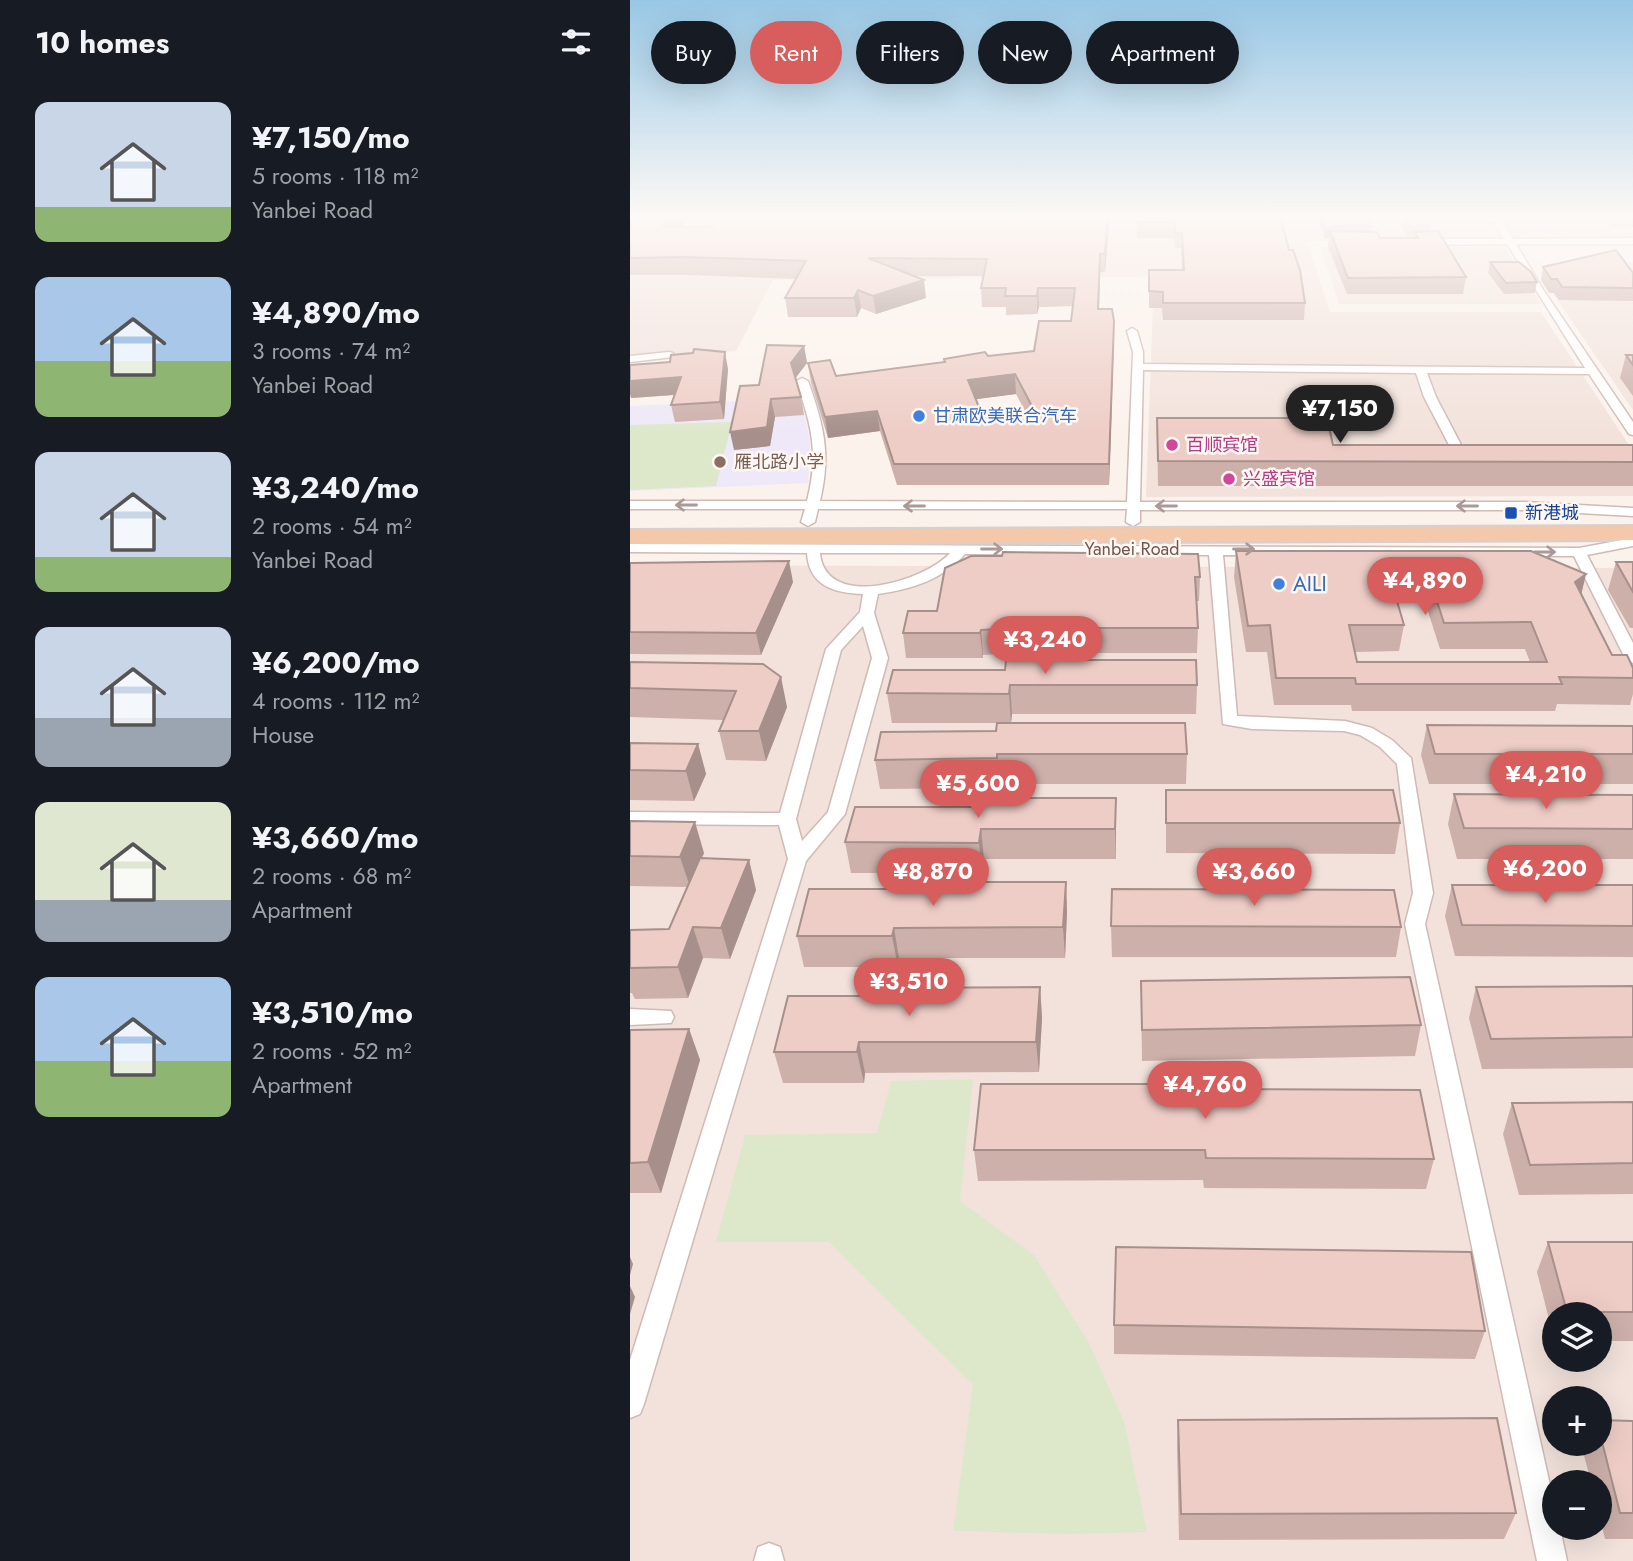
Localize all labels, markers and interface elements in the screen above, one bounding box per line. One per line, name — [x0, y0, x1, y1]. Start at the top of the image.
text: 10 homes — [35, 21, 169, 64]
chip: Buy — [651, 21, 736, 84]
chip: Rent — [750, 21, 842, 84]
chip: Filters — [856, 21, 964, 84]
chip: New — [978, 21, 1072, 84]
chip: Apartment — [1086, 21, 1239, 84]
icon: filters — [557, 23, 595, 61]
text: ¥7,150/mo — [252, 116, 410, 159]
icon: home — [91, 130, 175, 214]
text: 5 rooms · 118 m² — [252, 159, 419, 193]
text: Yanbei Road — [252, 193, 373, 227]
text: ¥4,890/mo — [252, 291, 420, 334]
icon: home — [91, 305, 175, 389]
text: 3 rooms · 74 m² — [252, 334, 410, 368]
text: Yanbei Road — [252, 368, 373, 402]
pin: ¥7,150 — [1283, 386, 1397, 445]
text: ¥7,150 — [1302, 391, 1378, 425]
place label: 甘肃欧美联合汽车 — [933, 403, 1077, 429]
marker: 甘肃欧美联合汽车 — [911, 408, 927, 424]
place label: 百顺宾馆 — [1186, 432, 1258, 458]
marker: 百顺宾馆 — [1164, 437, 1180, 453]
place label: 雁北路小学 — [734, 449, 824, 475]
marker: 雁北路小学 — [712, 454, 728, 470]
text: ¥3,240/mo — [252, 466, 419, 509]
place label: 兴盛宾馆 — [1243, 466, 1315, 492]
marker: 兴盛宾馆 — [1221, 471, 1237, 487]
icon: home — [91, 480, 175, 564]
one-way arrow — [675, 498, 698, 512]
one-way arrow — [903, 499, 926, 513]
one-way arrow — [1155, 499, 1178, 513]
one-way arrow — [1456, 499, 1479, 513]
place label: 新港城 — [1525, 500, 1579, 526]
marker: 新港城 — [1503, 505, 1519, 521]
text: 2 rooms · 54 m² — [252, 509, 412, 543]
street label: Yanbei Road — [1085, 536, 1179, 562]
one-way arrow — [980, 542, 1003, 556]
text: Yanbei Road — [252, 543, 373, 577]
one-way arrow — [1232, 543, 1255, 556]
one-way arrow — [1533, 545, 1556, 559]
pin: ¥4,890 — [1368, 558, 1482, 617]
text: ¥4,890 — [1383, 563, 1467, 597]
place label: AILI — [1293, 569, 1327, 599]
marker: AILI — [1271, 576, 1287, 592]
pin: ¥3,240 — [988, 616, 1102, 676]
text: ¥3,240 — [1003, 622, 1087, 656]
text: ¥6,200/mo — [252, 641, 420, 684]
icon: home — [91, 655, 175, 739]
text: 4 rooms · 112 m² — [252, 684, 419, 718]
text: House — [252, 718, 314, 752]
pin: ¥4,210 — [1489, 752, 1603, 811]
text: ¥4,210 — [1506, 757, 1586, 791]
pin: ¥5,600 — [921, 760, 1035, 820]
text: ¥5,600 — [936, 766, 1020, 800]
text: ¥3,660/mo — [252, 816, 418, 859]
icon: home — [91, 830, 175, 914]
pin: ¥6,200 — [1488, 846, 1602, 905]
pin: ¥8,870 — [876, 848, 990, 908]
pin: ¥3,660 — [1197, 848, 1311, 908]
text: ¥6,200 — [1503, 851, 1587, 885]
text: ¥8,870 — [893, 854, 973, 888]
text: ¥3,660 — [1213, 854, 1295, 888]
text: 2 rooms · 68 m² — [252, 859, 411, 893]
text: Apartment — [252, 893, 352, 927]
pin: ¥3,510 — [852, 958, 966, 1018]
text: ¥3,510 — [870, 964, 948, 998]
text: ¥3,510/mo — [252, 991, 413, 1034]
icon: home — [91, 1005, 175, 1089]
text: 2 rooms · 52 m² — [252, 1034, 411, 1068]
pin: ¥4,760 — [1148, 1062, 1262, 1121]
text: ¥4,760 — [1163, 1067, 1247, 1101]
text: Apartment — [252, 1068, 352, 1102]
map controls — [1542, 1302, 1612, 1540]
button: layers — [1542, 1302, 1612, 1372]
button: + — [1542, 1386, 1612, 1456]
button: − — [1542, 1470, 1612, 1540]

